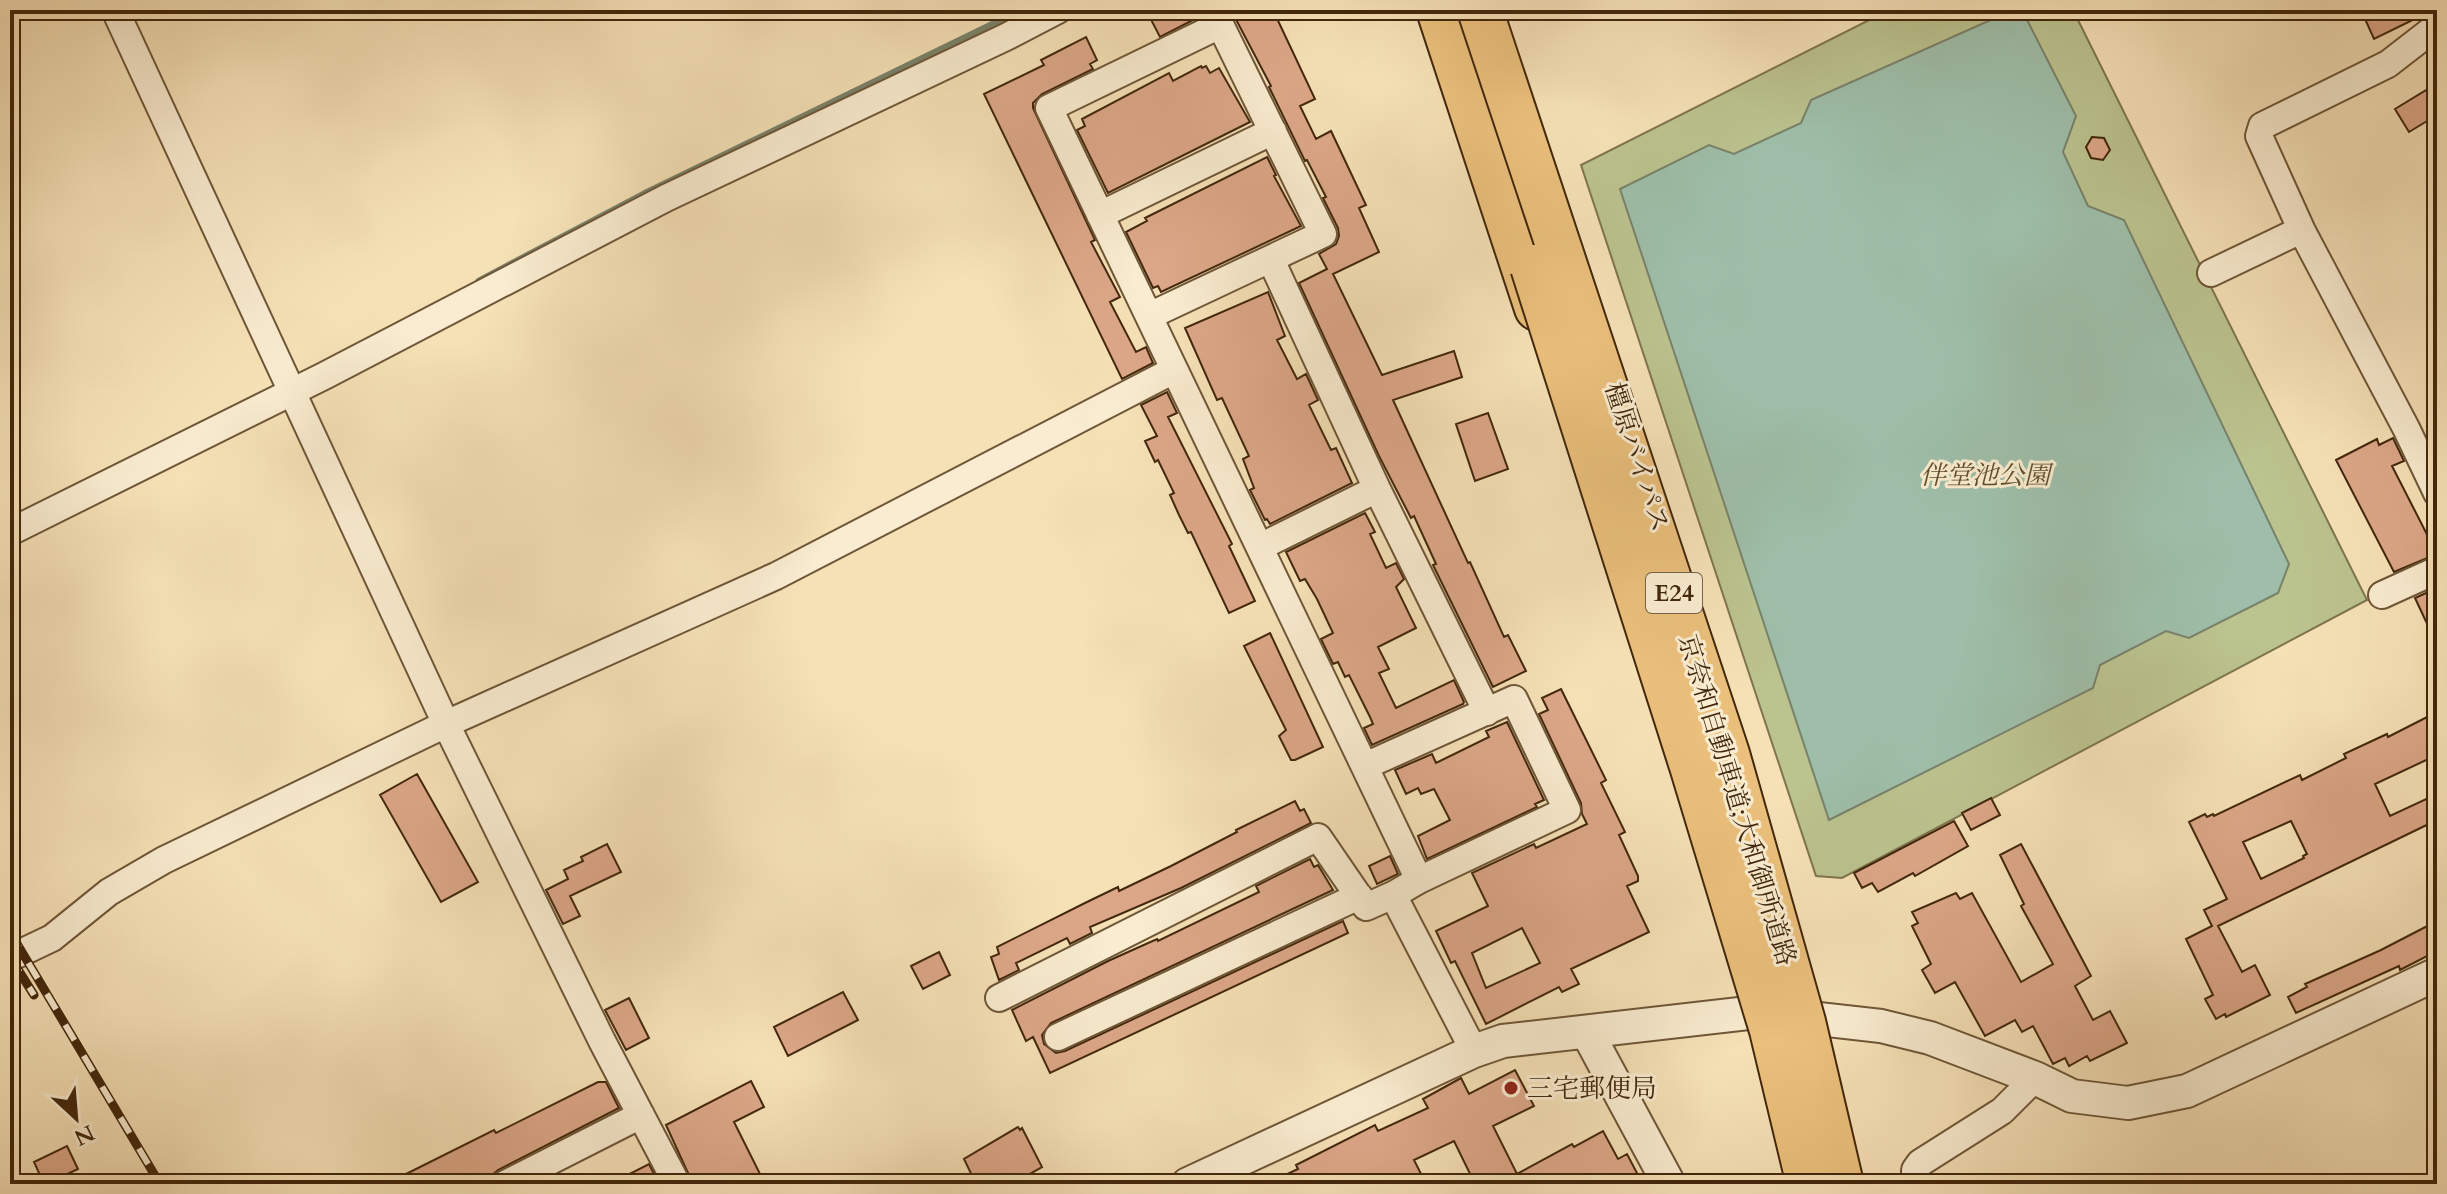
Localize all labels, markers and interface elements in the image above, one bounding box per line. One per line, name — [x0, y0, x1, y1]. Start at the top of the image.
street label: 橿原バイパス — [1596, 378, 1678, 536]
park label: 伴堂池公園 — [1920, 458, 2054, 493]
road number: E24 — [1646, 573, 1702, 613]
street label: 京奈和自動車道;大和御所道路 — [1670, 630, 1804, 970]
place label: 三宅郵便局 — [1527, 1071, 1657, 1106]
north arrow — [36, 1078, 116, 1158]
marker: 三宅郵便局 — [1502, 1079, 1520, 1097]
text: N — [69, 1117, 99, 1153]

